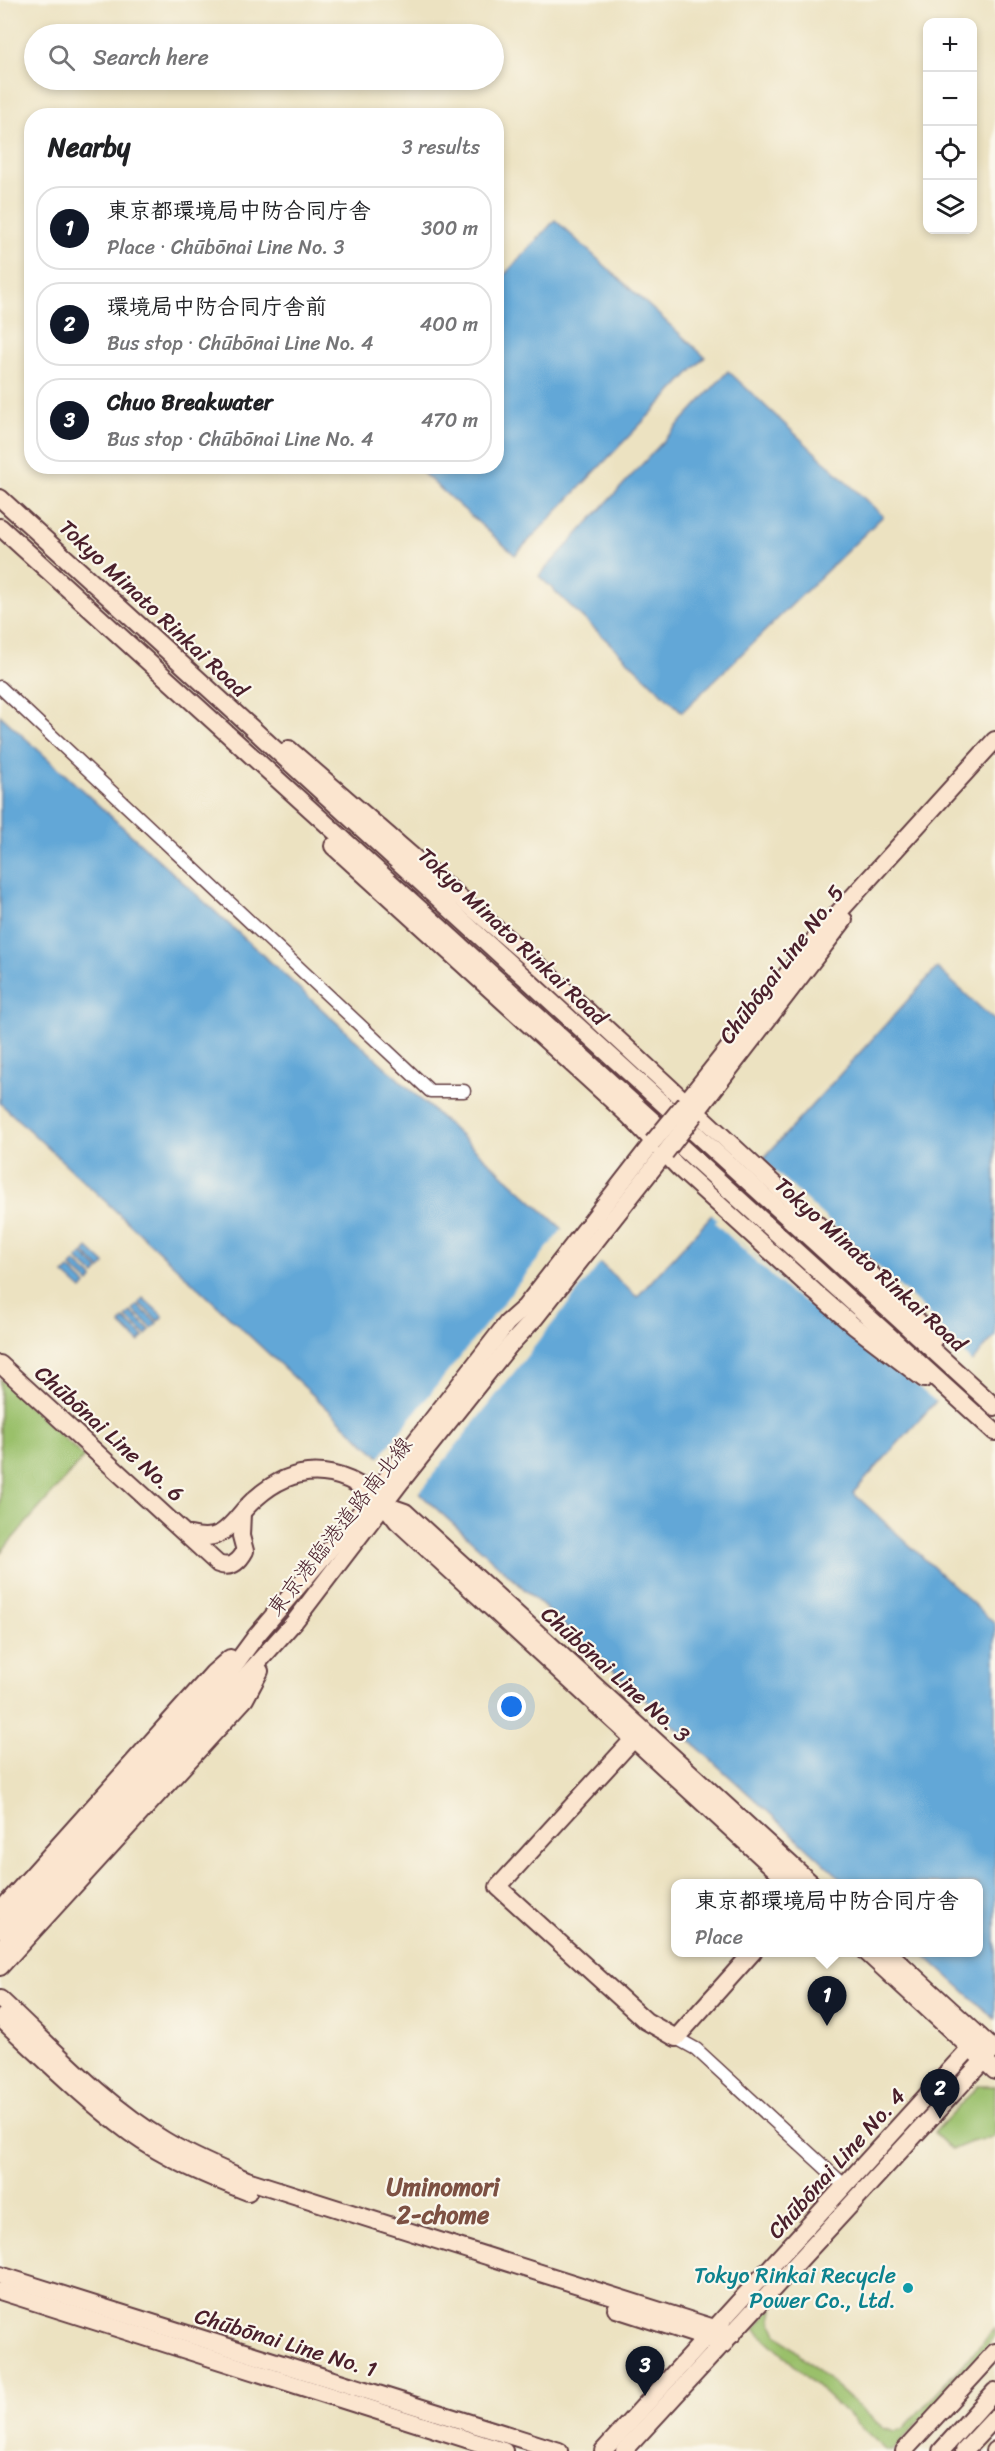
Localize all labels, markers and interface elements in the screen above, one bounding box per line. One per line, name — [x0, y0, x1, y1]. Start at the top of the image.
map controls — [923, 18, 977, 234]
button: + — [923, 18, 977, 72]
search box — [24, 24, 504, 90]
text: Search here — [93, 38, 209, 77]
icon: search — [45, 41, 78, 74]
button: − — [923, 72, 977, 126]
text: Nearby — [48, 124, 130, 170]
button: locate — [923, 126, 977, 180]
text: 3 results — [402, 130, 480, 165]
button: layers — [923, 180, 977, 234]
text: 東京都環境局中防合同庁舎 — [107, 191, 371, 230]
text: 1 — [65, 211, 74, 246]
text: 300 m — [421, 211, 478, 246]
text: Place · Chūbōnai Line No. 3 — [107, 230, 345, 265]
text: 環境局中防合同庁舎前 — [107, 287, 327, 326]
text: 2 — [64, 307, 75, 342]
text: 400 m — [420, 307, 478, 342]
text: Bus stop · Chūbōnai Line No. 4 — [107, 326, 374, 361]
text: Chuo Breakwater — [107, 383, 273, 422]
text: 3 — [64, 403, 75, 438]
text: 470 m — [421, 403, 478, 438]
text: Bus stop · Chūbōnai Line No. 4 — [107, 422, 374, 457]
street label: Tokyo Minato Rinkai Road — [49, 509, 259, 708]
street label: Tokyo Minato Rinkai Road — [408, 837, 618, 1036]
street label: Chūbōgai Line No. 5 — [708, 876, 855, 1053]
street label: Tokyo Minato Rinkai Road — [765, 1167, 977, 1363]
street label: Chūbōnai Line No. 6 — [26, 1355, 194, 1512]
street label: 東京港臨港道路南北線 — [256, 1428, 422, 1625]
street label: Chūbōnai Line No. 3 — [532, 1596, 700, 1753]
your location — [497, 1692, 526, 1721]
popup — [671, 1879, 983, 1957]
text: 東京都環境局中防合同庁舎 — [695, 1881, 959, 1920]
text: Place — [695, 1920, 743, 1955]
pin: 1 — [808, 1976, 846, 2026]
pin: 2 — [920, 2070, 960, 2119]
street label: Chūbōnai Line No. 4 — [757, 2079, 915, 2248]
district label: Uminomori 2-chome — [387, 2166, 501, 2236]
place label: Tokyo Rinkai Recycle Power Co., Ltd. — [694, 2256, 896, 2320]
marker: Tokyo Rinkai Recycle Power Co., Ltd. — [901, 2281, 915, 2295]
street label: Chūbōnai Line No. 1 — [190, 2296, 382, 2389]
pin: 3 — [626, 2346, 664, 2396]

